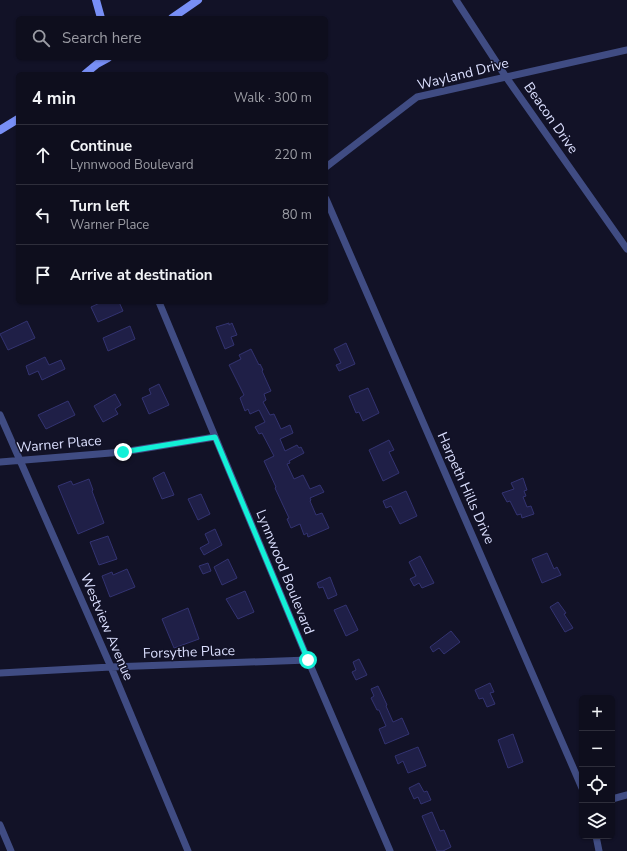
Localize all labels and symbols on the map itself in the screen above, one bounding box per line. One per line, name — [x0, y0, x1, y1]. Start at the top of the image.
street label: Wayland Drive — [415, 53, 511, 95]
street label: Beacon Drive — [519, 78, 583, 158]
street label: Harpeth Hills Drive — [433, 429, 499, 547]
street label: Warner Place — [16, 431, 102, 457]
route end — [114, 443, 132, 461]
street label: Lynnwood Boulevard — [251, 507, 319, 637]
street label: Westview Avenue — [76, 571, 138, 683]
street label: Forsythe Place — [143, 641, 235, 663]
route start — [299, 651, 317, 669]

